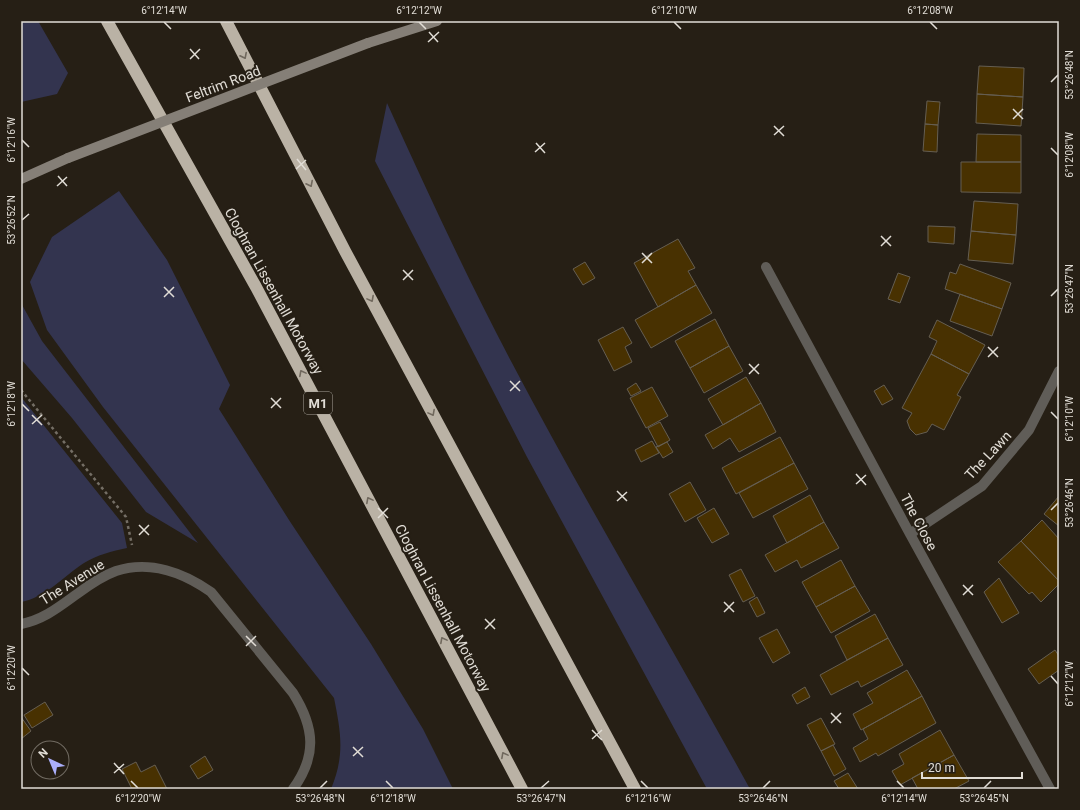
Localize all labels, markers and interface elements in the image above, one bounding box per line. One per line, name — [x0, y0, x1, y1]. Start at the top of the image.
text: 6°12'14"W — [141, 5, 187, 16]
text: 6°12'12"W — [396, 5, 442, 16]
text: 6°12'10"W — [651, 5, 697, 16]
text: 6°12'08"W — [907, 5, 953, 16]
text: 53°26'48"N — [1064, 50, 1075, 100]
one-way arrow — [239, 51, 247, 59]
street label: Feltrim Road — [183, 62, 263, 106]
text: 6°12'16"W — [6, 117, 17, 163]
text: 6°12'08"W — [1064, 132, 1075, 178]
one-way arrow — [305, 179, 313, 187]
text: 53°26'52"N — [6, 195, 17, 245]
street label: Cloghran Lissenhall Motorway — [222, 205, 327, 377]
text: 53°26'47"N — [1064, 264, 1075, 314]
one-way arrow — [366, 295, 373, 302]
one-way arrow — [299, 370, 306, 377]
text: 6°12'18"W — [6, 381, 17, 427]
road number: M1 — [304, 392, 332, 414]
text: 6°12'10"W — [1064, 396, 1075, 442]
one-way arrow — [428, 409, 435, 416]
street label: The Lawn — [962, 427, 1014, 483]
text: 53°26'46"N — [1064, 478, 1075, 528]
street label: The Close — [897, 491, 941, 553]
one-way arrow — [366, 497, 374, 504]
street label: Cloghran Lissenhall Motorway — [392, 521, 494, 695]
street label: The Avenue — [37, 556, 107, 608]
one-way arrow — [440, 636, 448, 644]
text: 6°12'20"W — [6, 645, 17, 691]
text: 6°12'12"W — [1064, 661, 1075, 707]
north arrow — [30, 740, 70, 780]
text: N — [36, 746, 51, 761]
one-way arrow — [501, 751, 509, 759]
scale bar — [922, 754, 1022, 780]
text: 20 m — [928, 761, 955, 775]
text: 6°12'20"W — [115, 793, 161, 804]
text: 53°26'48"N — [295, 793, 345, 804]
text: 6°12'18"W — [370, 793, 416, 804]
text: 53°26'47"N — [516, 793, 566, 804]
text: 6°12'16"W — [625, 793, 671, 804]
text: 53°26'46"N — [738, 793, 788, 804]
text: 6°12'14"W — [881, 793, 927, 804]
text: 53°26'45"N — [959, 793, 1009, 804]

